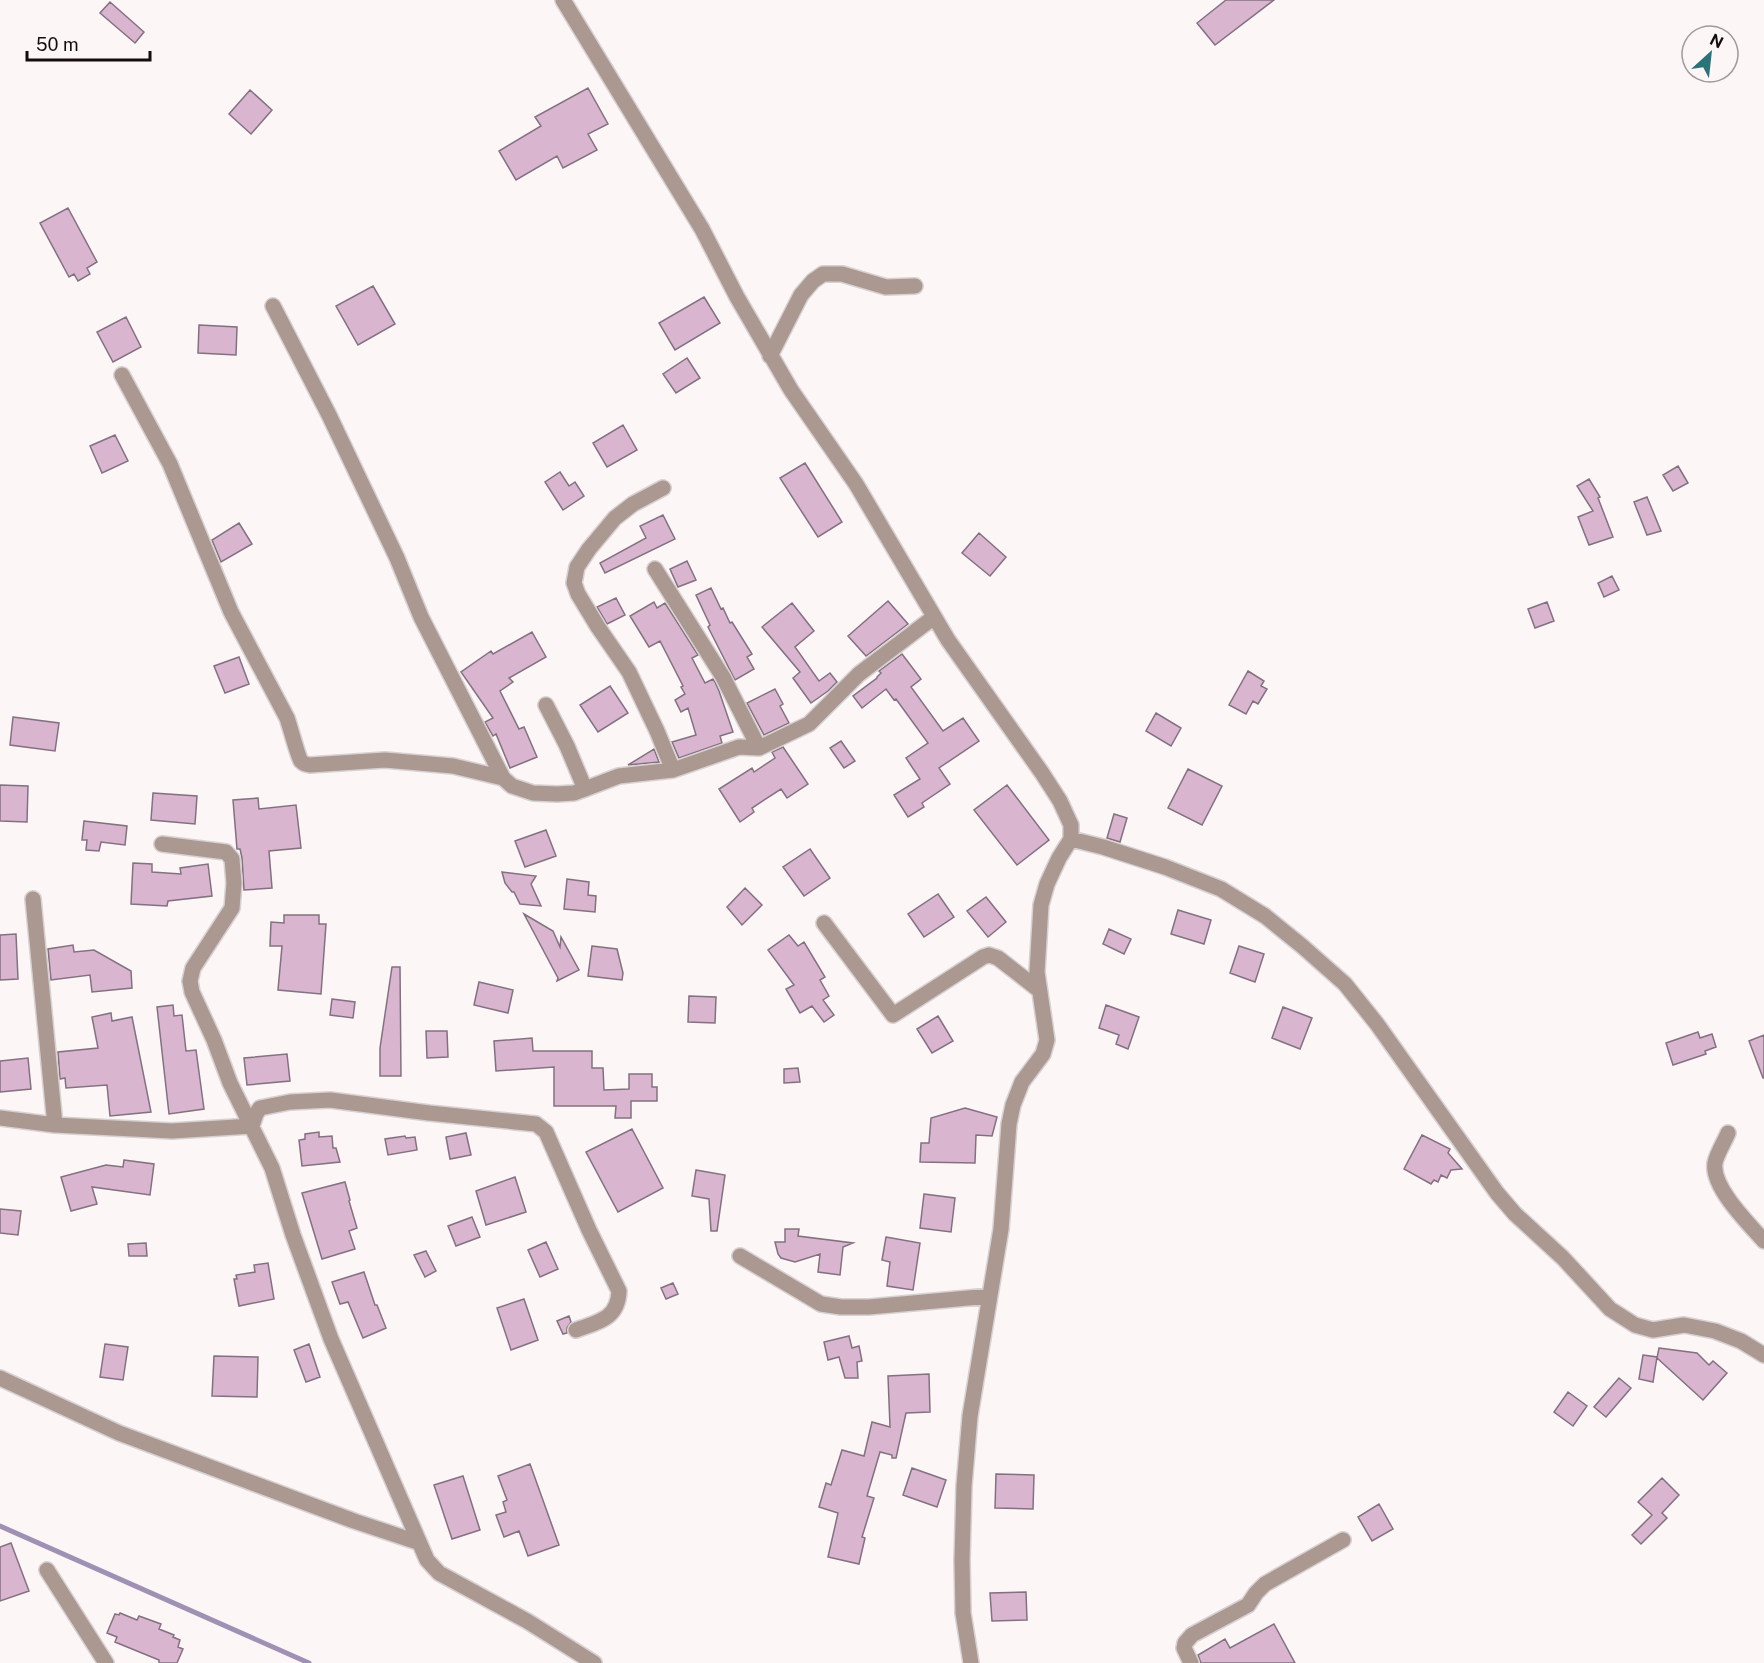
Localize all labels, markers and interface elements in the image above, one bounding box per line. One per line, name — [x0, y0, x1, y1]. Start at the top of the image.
scale bar — [27, 24, 150, 62]
north arrow — [1680, 24, 1740, 84]
text: N — [1707, 30, 1726, 52]
text: 50 m — [36, 34, 79, 55]

